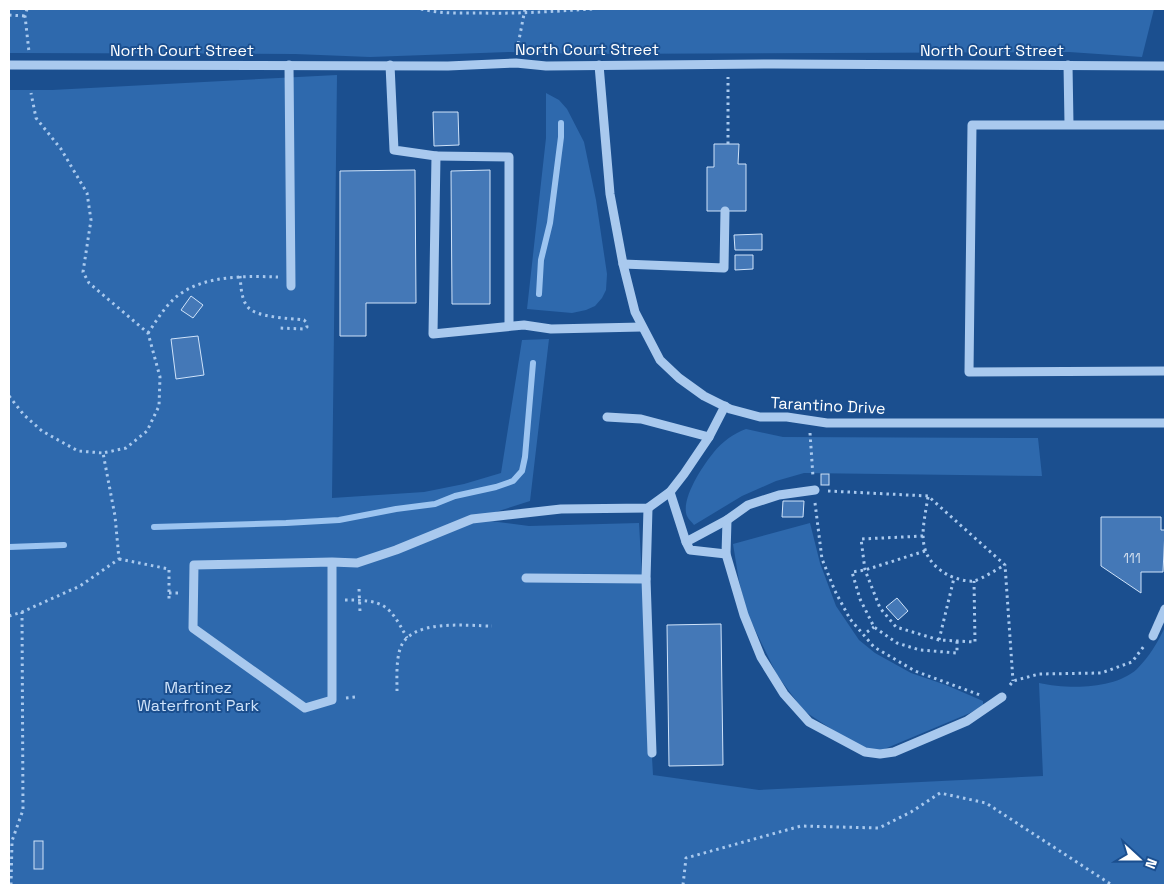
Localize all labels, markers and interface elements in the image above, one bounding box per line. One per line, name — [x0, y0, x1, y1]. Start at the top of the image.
street label: North Court Street — [515, 39, 659, 60]
street label: North Court Street — [110, 40, 254, 61]
street label: North Court Street — [920, 40, 1064, 61]
street label: Tarantino Drive — [770, 392, 886, 419]
house number: 111 — [1123, 549, 1141, 567]
park label: Martinez Waterfront Park — [137, 677, 259, 716]
north arrow — [1114, 834, 1164, 884]
text: N — [1141, 856, 1161, 871]

